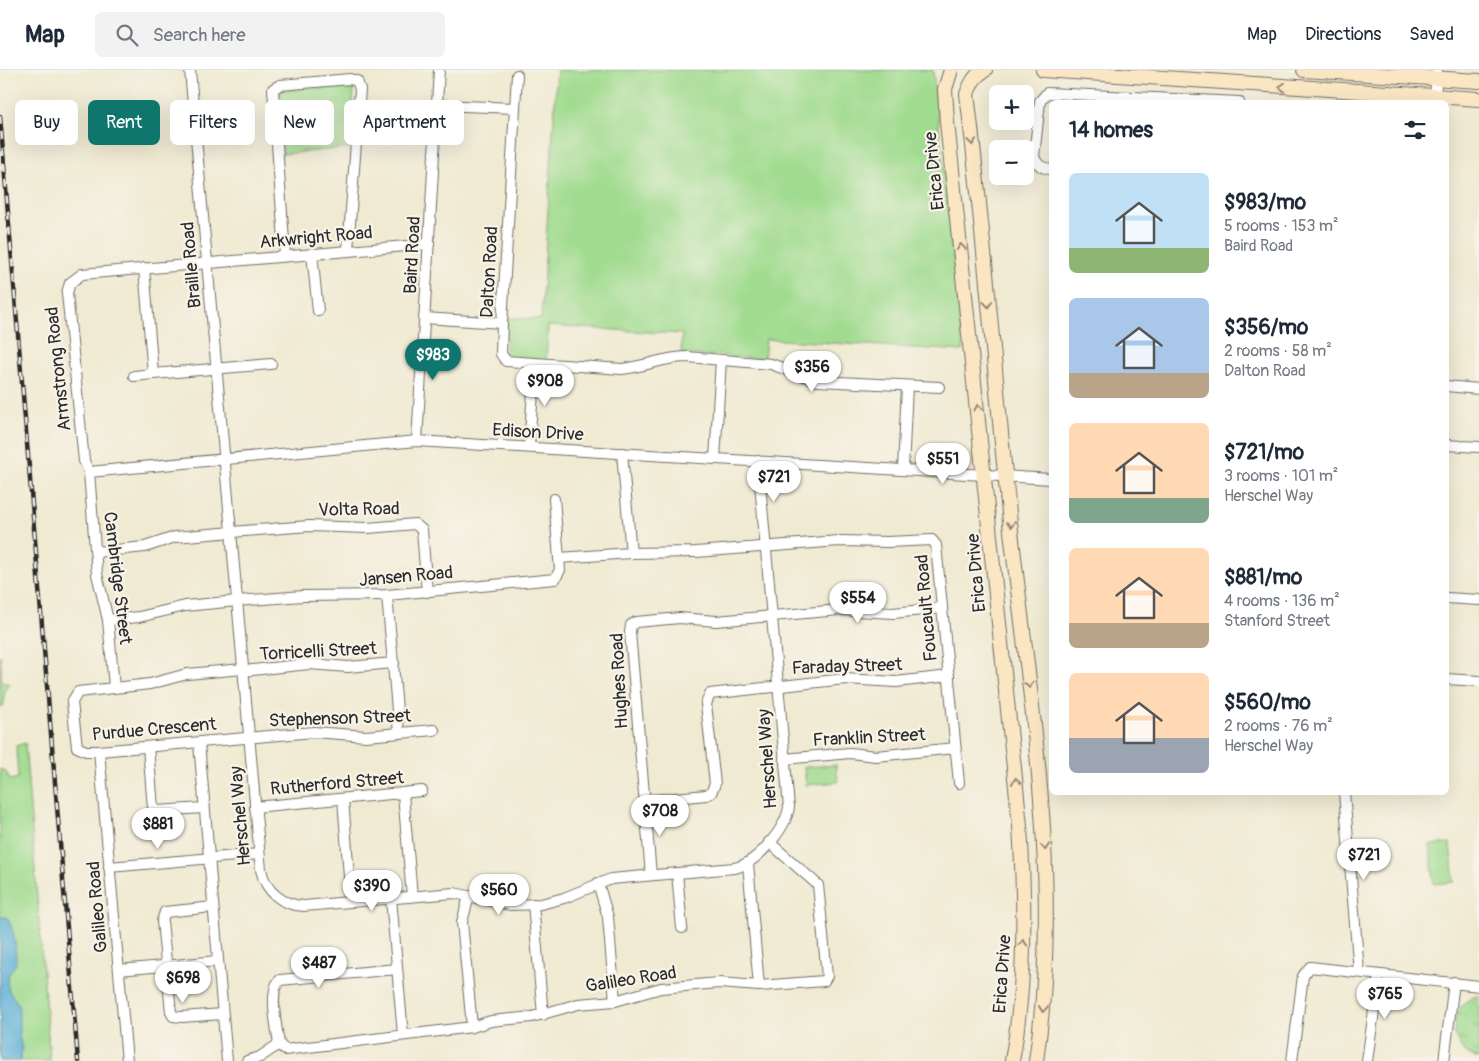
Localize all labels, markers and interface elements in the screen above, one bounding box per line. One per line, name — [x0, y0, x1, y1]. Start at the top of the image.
search box — [95, 12, 445, 57]
text: Map — [25, 20, 65, 49]
icon: search — [113, 21, 141, 49]
text: Search here — [153, 23, 246, 47]
text: Map — [1247, 23, 1277, 46]
text: Directions — [1305, 23, 1381, 46]
text: Saved — [1409, 23, 1454, 46]
one-way arrow — [1277, 81, 1285, 92]
map controls — [989, 85, 1034, 185]
button: + — [989, 85, 1034, 130]
chip: Buy — [15, 100, 78, 145]
chip: Rent — [88, 100, 160, 145]
chip: Filters — [170, 100, 255, 145]
chip: New — [265, 100, 334, 145]
chip: Apartment — [344, 100, 464, 145]
icon: filters — [1401, 116, 1429, 144]
text: 14 homes — [1069, 117, 1153, 144]
street label: Erica Drive — [919, 130, 950, 211]
one-way arrow — [966, 139, 977, 147]
button: − — [989, 140, 1034, 185]
text: $983/mo — [1224, 189, 1306, 216]
icon: home — [1109, 193, 1169, 253]
street label: Baird Road — [399, 216, 426, 294]
text: 5 rooms · 153 m² — [1224, 216, 1339, 236]
street label: Braille Road — [176, 221, 207, 309]
street label: Arkwright Road — [258, 221, 374, 254]
street label: Dalton Road — [476, 225, 503, 319]
text: Baird Road — [1224, 236, 1293, 256]
one-way arrow — [956, 242, 967, 250]
one-way arrow — [982, 300, 993, 308]
street label: Armstrong Road — [41, 306, 76, 432]
text: $356/mo — [1224, 314, 1308, 341]
icon: home — [1109, 318, 1169, 378]
pin: $983 — [403, 338, 463, 381]
text: 2 rooms · 58 m² — [1224, 341, 1332, 361]
text: $983 — [416, 345, 450, 365]
pin: $356 — [782, 350, 842, 393]
text: $356 — [794, 357, 830, 377]
text: Dalton Road — [1224, 361, 1306, 381]
pin: $908 — [515, 364, 575, 407]
text: $908 — [527, 371, 563, 391]
one-way arrow — [973, 404, 984, 412]
street label: Edison Drive — [492, 419, 584, 446]
text: $721/mo — [1224, 439, 1304, 466]
pin: $551 — [913, 442, 973, 485]
icon: home — [1109, 443, 1169, 503]
text: $551 — [927, 449, 959, 469]
pin: $721 — [744, 460, 804, 503]
text: 3 rooms · 101 m² — [1224, 466, 1338, 486]
text: $721 — [758, 467, 790, 487]
text: Herschel Way — [1224, 486, 1313, 506]
street label: Volta Road — [318, 497, 400, 522]
street label: Cambridge Street — [98, 511, 137, 646]
one-way arrow — [1005, 520, 1016, 528]
street label: Erica Drive — [962, 533, 991, 613]
street label: Foucault Road — [910, 553, 943, 663]
street label: Jansen Road — [358, 561, 454, 592]
text: $881/mo — [1224, 564, 1302, 591]
icon: home — [1109, 568, 1169, 628]
pin: $554 — [828, 582, 888, 624]
text: $554 — [840, 588, 876, 608]
text: 4 rooms · 136 m² — [1224, 591, 1340, 611]
text: Stanford Street — [1224, 611, 1330, 631]
street label: Hughes Road — [605, 632, 634, 730]
street label: Torricelli Street — [259, 637, 378, 666]
street label: Faraday Street — [791, 653, 903, 680]
one-way arrow — [1023, 682, 1034, 690]
text: $560/mo — [1224, 689, 1311, 716]
icon: home — [1109, 693, 1169, 753]
street label: Stephenson Street — [268, 704, 412, 732]
street label: Herschel Way — [753, 708, 782, 810]
street label: Purdue Crescent — [91, 713, 218, 746]
text: 2 rooms · 76 m² — [1224, 716, 1333, 736]
street label: Franklin Street — [812, 723, 927, 752]
text: Herschel Way — [1224, 736, 1313, 756]
street label: Herschel Way — [225, 765, 256, 867]
street label: Rutherford Street — [269, 766, 406, 801]
one-way arrow — [1011, 776, 1022, 784]
pin: $708 — [630, 794, 690, 837]
text: $708 — [642, 801, 678, 821]
pin: $881 — [128, 808, 188, 850]
text: $881 — [142, 814, 174, 834]
pin: $721 — [1334, 838, 1394, 881]
one-way arrow — [1039, 843, 1050, 851]
text: $721 — [1348, 845, 1380, 865]
street label: Galileo Road — [82, 860, 113, 954]
pin: $390 — [342, 870, 402, 912]
pin: $560 — [469, 874, 529, 916]
text: $390 — [354, 876, 390, 896]
text: $560 — [480, 880, 518, 900]
street label: Erica Drive — [988, 934, 1017, 1014]
one-way arrow — [1018, 939, 1029, 947]
pin: $487 — [289, 946, 349, 989]
text: $487 — [302, 953, 336, 973]
street label: Galileo Road — [584, 961, 678, 998]
pin: $698 — [153, 962, 213, 1004]
text: $698 — [166, 968, 200, 988]
pin: $765 — [1355, 978, 1415, 1020]
text: $765 — [1367, 984, 1403, 1004]
one-way arrow — [1038, 1006, 1049, 1014]

